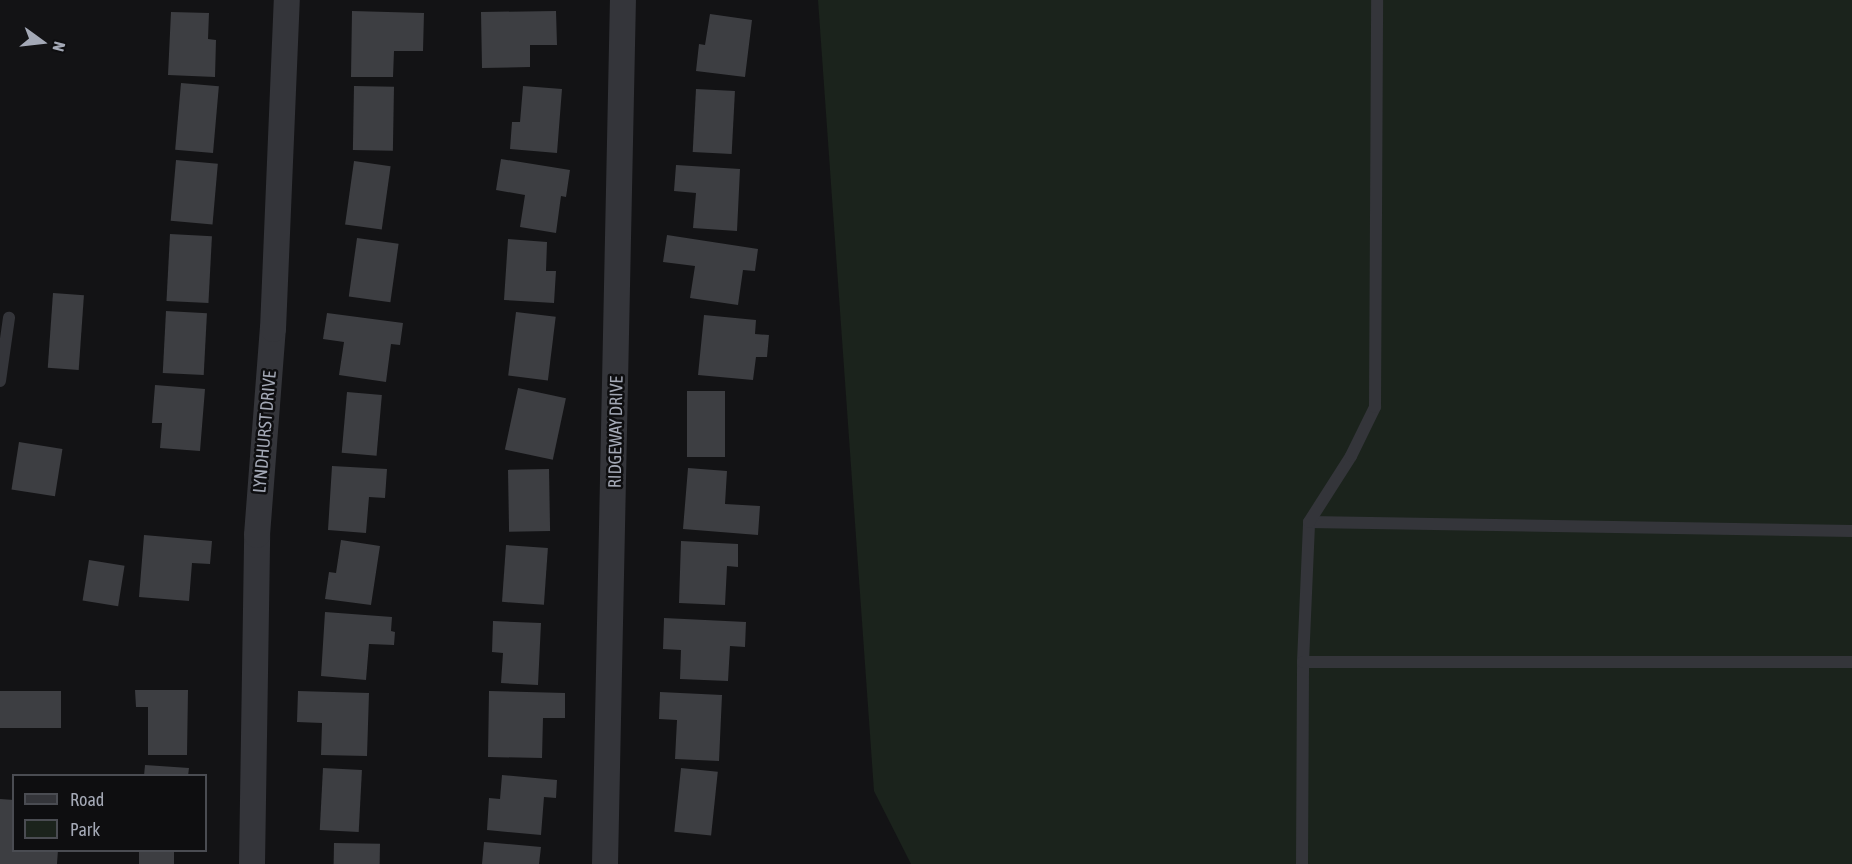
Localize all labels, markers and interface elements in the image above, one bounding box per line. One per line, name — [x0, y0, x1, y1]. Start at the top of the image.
north arrow — [12, 12, 72, 72]
text: N — [49, 40, 69, 54]
street label: LYNDHURST DRIVE — [249, 370, 281, 494]
street label: RIDGEWAY DRIVE — [604, 376, 628, 488]
legend — [12, 774, 207, 852]
text: Road — [70, 789, 104, 810]
text: Park — [70, 819, 100, 840]

